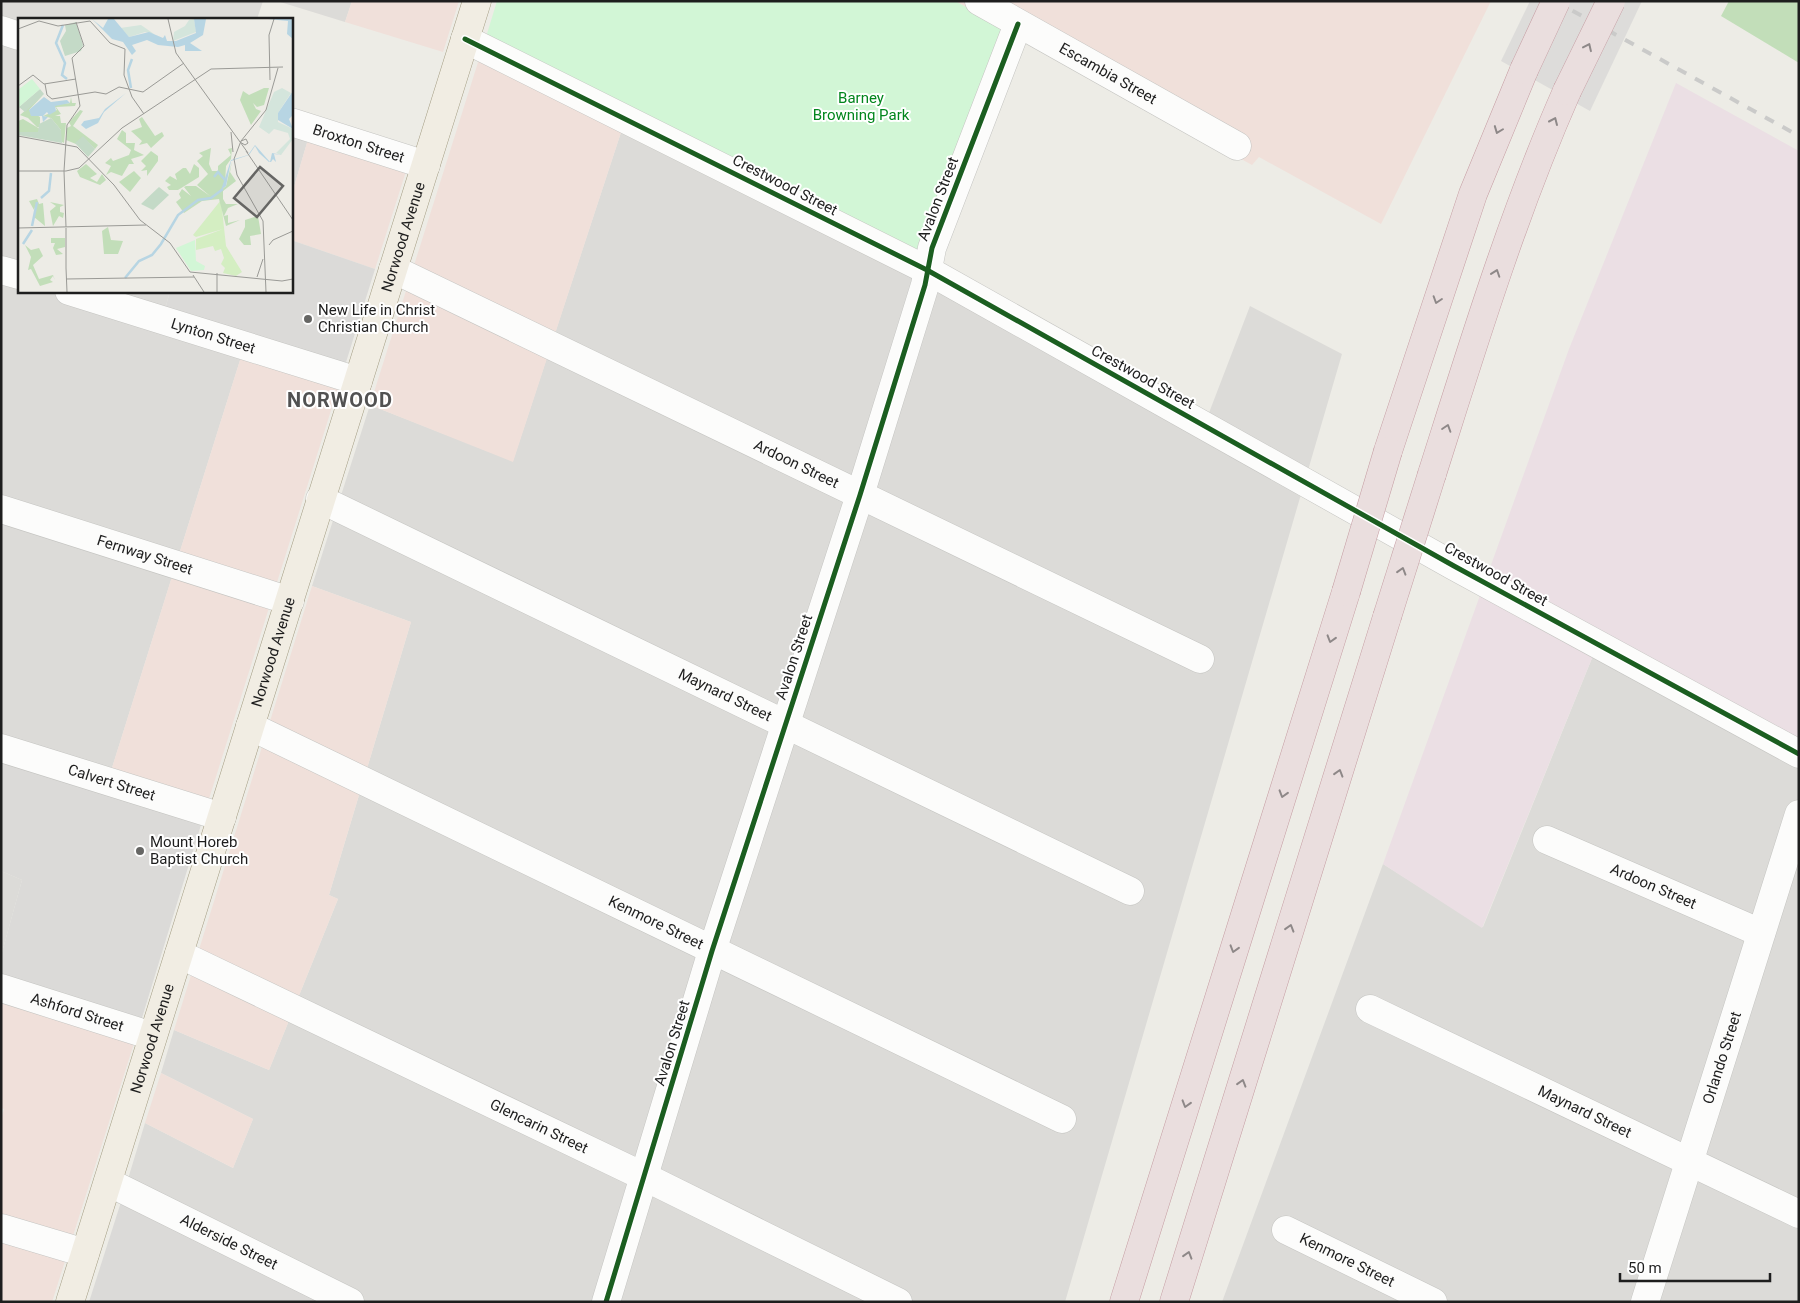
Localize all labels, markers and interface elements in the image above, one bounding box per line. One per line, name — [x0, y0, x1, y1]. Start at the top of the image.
inset map — [18, 18, 292, 292]
street label: Escambia Street — [1056, 39, 1160, 108]
one-way arrow — [1581, 43, 1592, 52]
park label: Barney Browning Park — [813, 89, 910, 124]
one-way arrow — [1547, 117, 1558, 126]
street label: Broxton Street — [311, 121, 407, 167]
one-way arrow — [1494, 126, 1504, 134]
street label: Crestwood Street — [729, 151, 841, 219]
street label: Avalon Street — [914, 154, 962, 244]
street label: Norwood Avenue — [378, 180, 429, 294]
one-way arrow — [1490, 269, 1500, 278]
one-way arrow — [1433, 295, 1443, 303]
place label: New Life in Christ Christian Church — [318, 301, 435, 336]
marker: New Life in Christ Christian Church — [302, 313, 314, 325]
street label: Lynton Street — [169, 314, 258, 358]
street label: Crestwood Street — [1088, 341, 1198, 413]
district label: NORWOOD — [287, 388, 393, 412]
one-way arrow — [1441, 424, 1451, 432]
street label: Ardoon Street — [751, 436, 842, 492]
street label: Fernway Street — [95, 531, 195, 578]
street label: Crestwood Street — [1441, 538, 1551, 610]
one-way arrow — [1396, 567, 1406, 575]
street label: Norwood Avenue — [248, 595, 299, 709]
street label: Avalon Street — [772, 612, 816, 702]
one-way arrow — [1327, 634, 1337, 643]
street label: Maynard Street — [675, 665, 775, 725]
street label: Calvert Street — [66, 760, 158, 805]
one-way arrow — [1333, 769, 1343, 778]
one-way arrow — [1278, 789, 1288, 798]
place label: Mount Horeb Baptist Church — [150, 833, 248, 868]
marker: Mount Horeb Baptist Church — [134, 845, 146, 857]
street label: Ardoon Street — [1608, 860, 1699, 913]
street label: Kenmore Street — [605, 892, 707, 953]
one-way arrow — [1285, 925, 1295, 933]
one-way arrow — [1230, 944, 1240, 953]
street label: Norwood Avenue — [127, 981, 178, 1096]
street label: Ashford Street — [29, 989, 126, 1035]
street label: Avalon Street — [650, 998, 694, 1088]
street label: Orlando Street — [1699, 1009, 1745, 1106]
one-way arrow — [1236, 1080, 1246, 1088]
street label: Maynard Street — [1535, 1082, 1635, 1142]
street label: Glencarin Street — [487, 1095, 591, 1157]
one-way arrow — [1181, 1099, 1191, 1108]
street label: Alderside Street — [177, 1210, 281, 1274]
street label: Kenmore Street — [1297, 1229, 1398, 1291]
scale bar — [1620, 1250, 1770, 1282]
one-way arrow — [1183, 1252, 1193, 1260]
text: 50 m — [1628, 1259, 1662, 1277]

